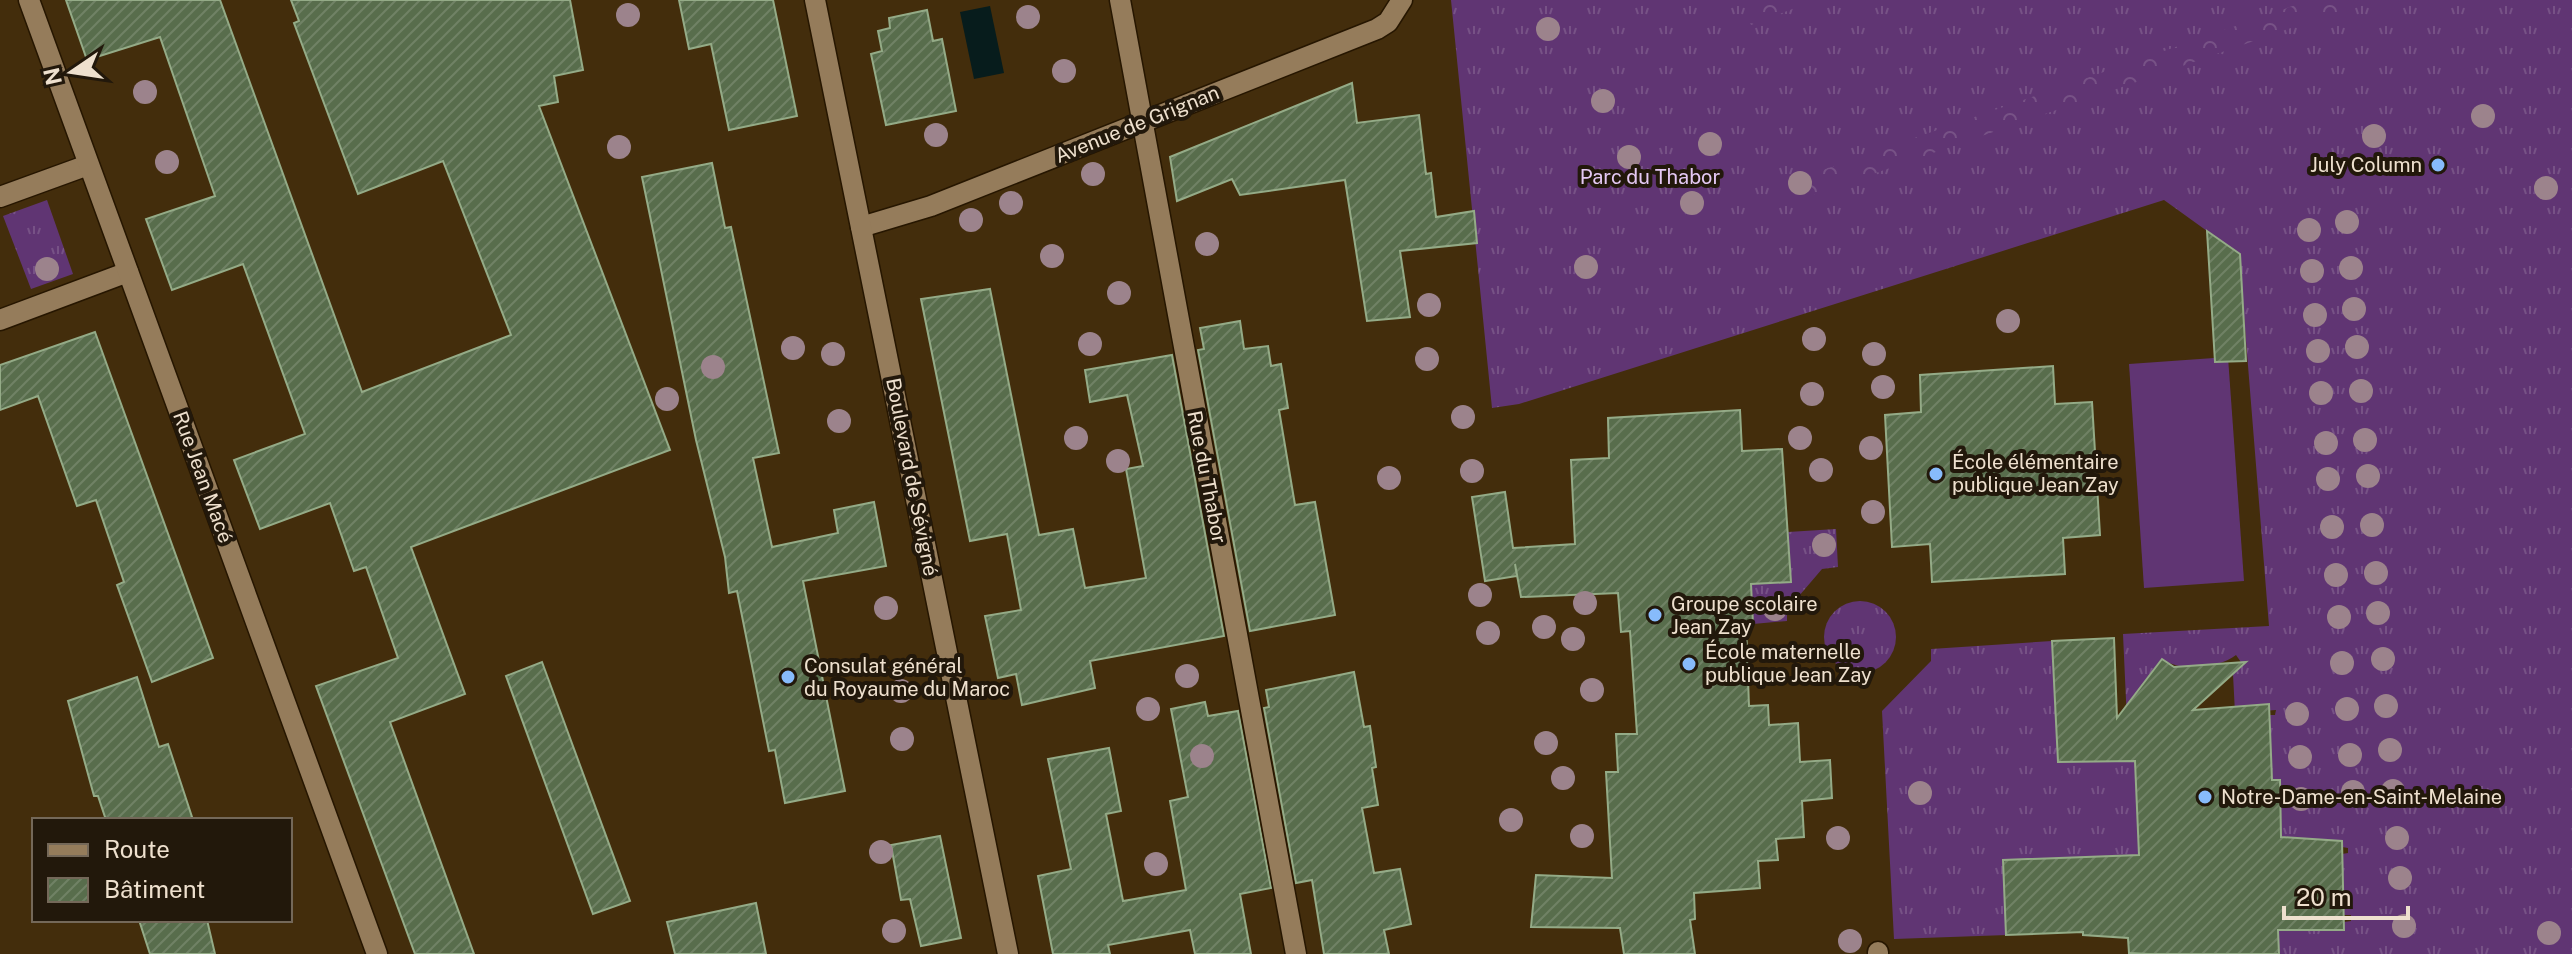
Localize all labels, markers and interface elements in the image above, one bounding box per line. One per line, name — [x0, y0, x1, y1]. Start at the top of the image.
north arrow — [32, 32, 112, 112]
text: N — [38, 65, 67, 88]
street label: Avenue de Grignan — [1051, 80, 1223, 168]
place label: July Column — [2310, 153, 2422, 177]
marker: July Column — [2429, 156, 2447, 174]
park label: Parc du Thabor — [1580, 165, 1720, 189]
street label: Boulevard de Sévigné — [881, 376, 943, 578]
street label: Rue Jean Macé — [168, 408, 238, 546]
street label: Rue du Thabor — [1182, 409, 1232, 546]
place label: École élémentaire publique Jean Zay — [1952, 449, 2119, 497]
marker: École élémentaire publique Jean Zay — [1927, 465, 1945, 483]
place label: Groupe scolaire Jean Zay — [1671, 592, 1818, 639]
marker: Groupe scolaire Jean Zay — [1646, 606, 1664, 624]
place label: École maternelle publique Jean Zay — [1705, 639, 1872, 687]
place label: Consulat général du Royaume du Maroc — [804, 654, 1010, 701]
marker: École maternelle publique Jean Zay — [1680, 655, 1698, 673]
marker: Consulat général du Royaume du Maroc — [779, 668, 797, 686]
place label: Notre-Dame-en-Saint-Melaine — [2221, 785, 2502, 809]
marker: Notre-Dame-en-Saint-Melaine — [2196, 788, 2214, 806]
legend — [32, 818, 292, 922]
text: Route — [104, 835, 170, 863]
scale bar — [2284, 870, 2408, 920]
text: Bâtiment — [104, 875, 205, 903]
text: 20 m — [2296, 883, 2352, 911]

